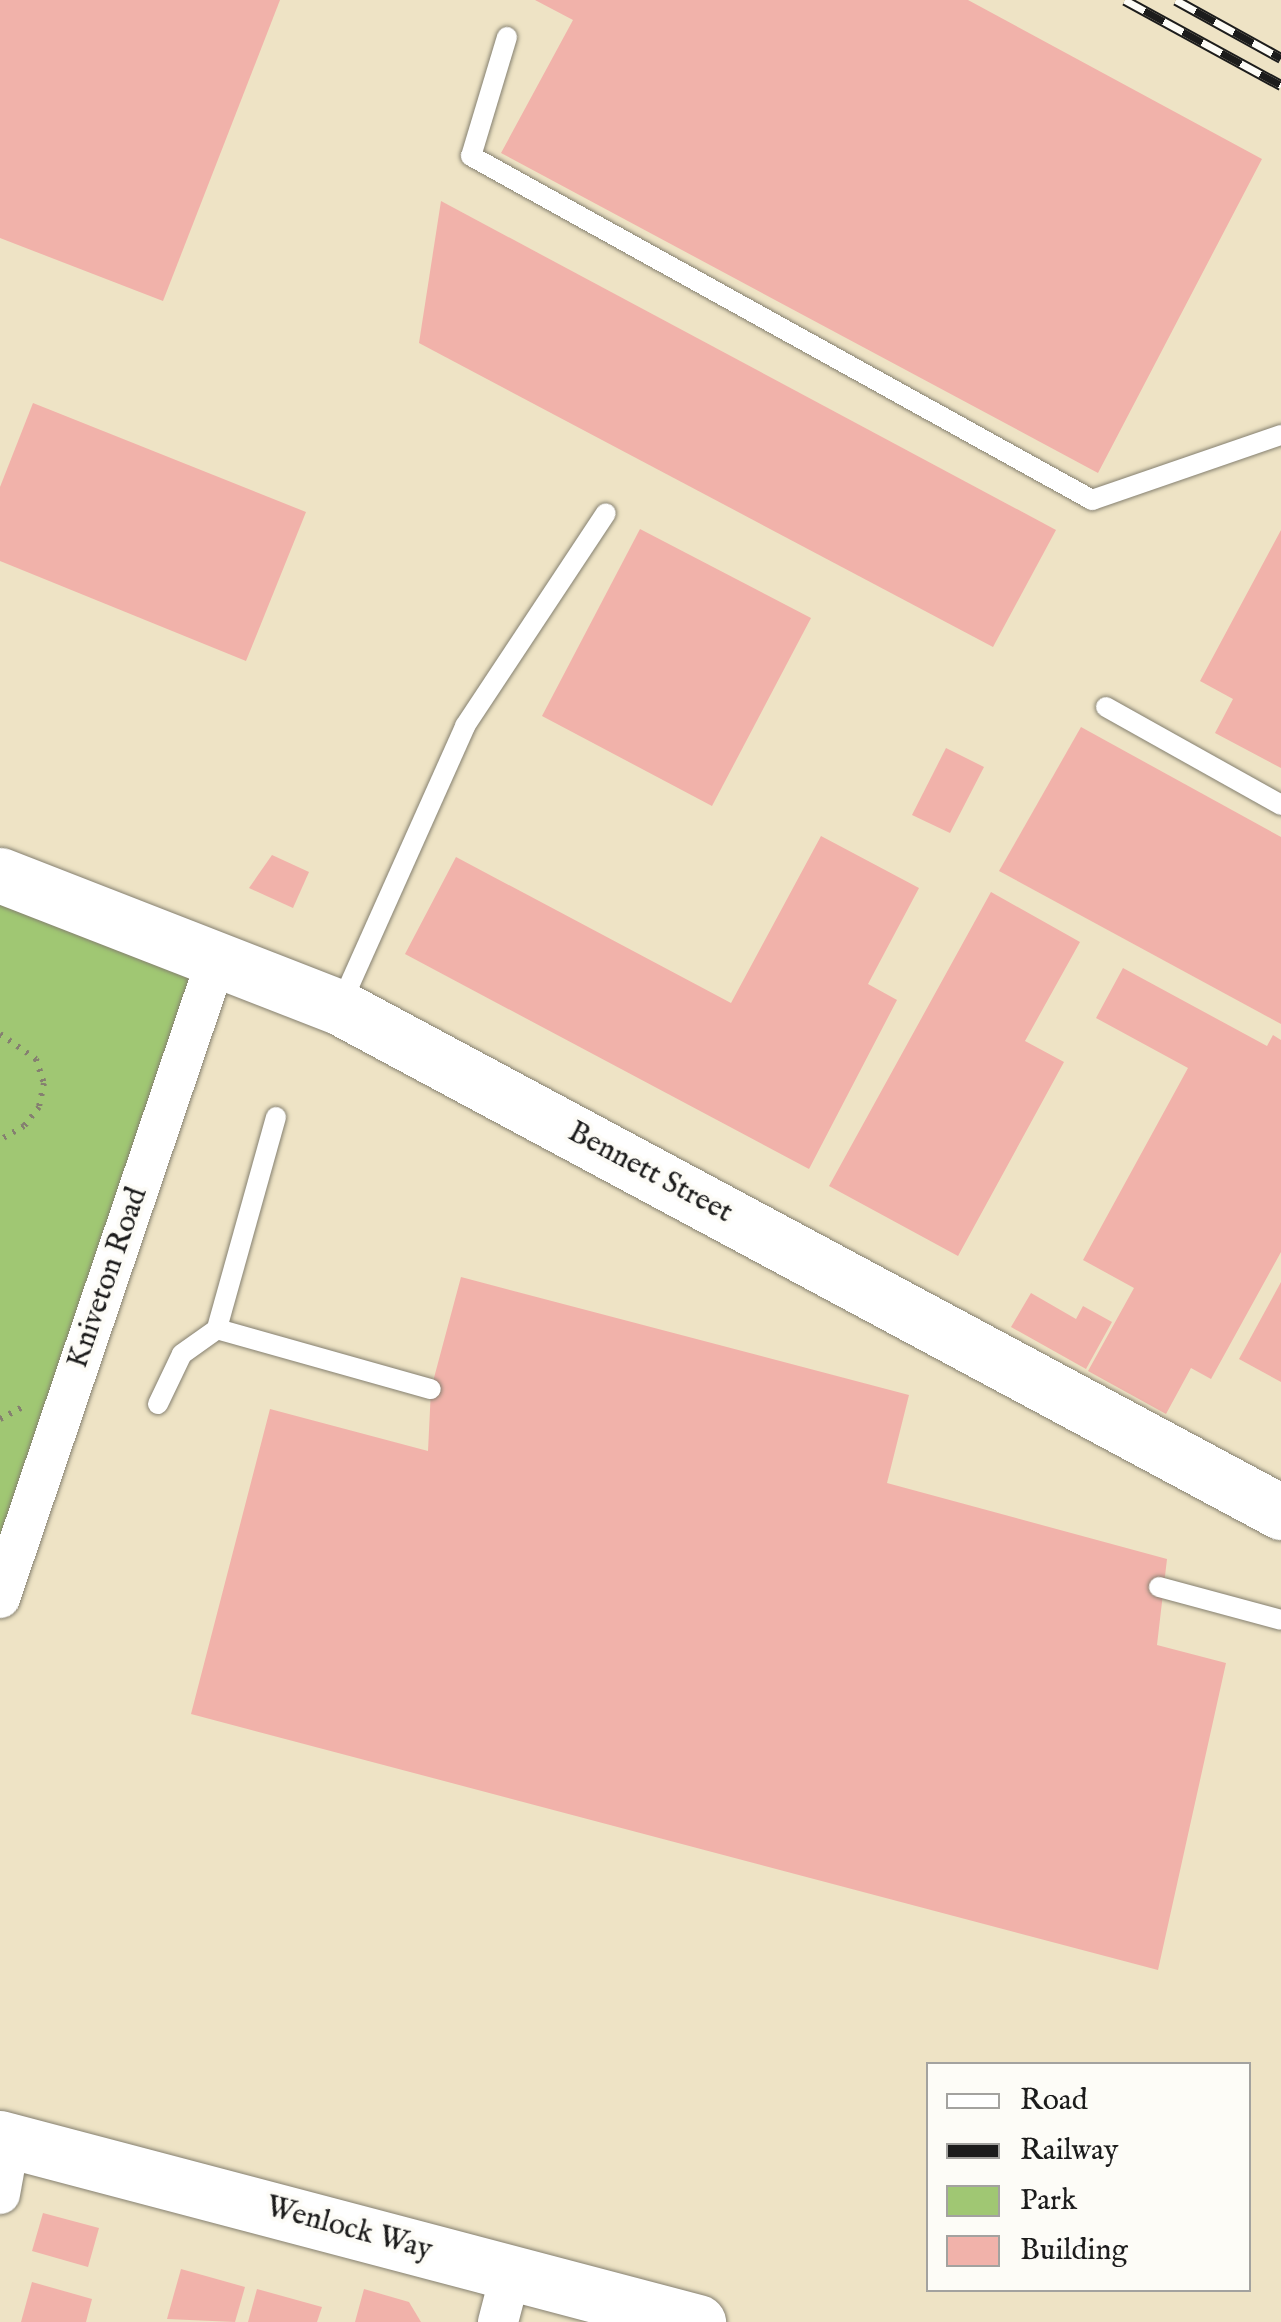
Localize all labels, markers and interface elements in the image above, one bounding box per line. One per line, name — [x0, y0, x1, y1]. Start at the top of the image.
street label: Bennett Street — [562, 1115, 738, 1231]
street label: Kniveton Road — [60, 1183, 156, 1373]
legend — [926, 2062, 1251, 2292]
text: Road — [1020, 2082, 1088, 2120]
text: Railway — [1020, 2132, 1118, 2170]
text: Park — [1020, 2182, 1077, 2220]
street label: Wenlock Way — [262, 2190, 436, 2268]
text: Building — [1020, 2232, 1128, 2270]

